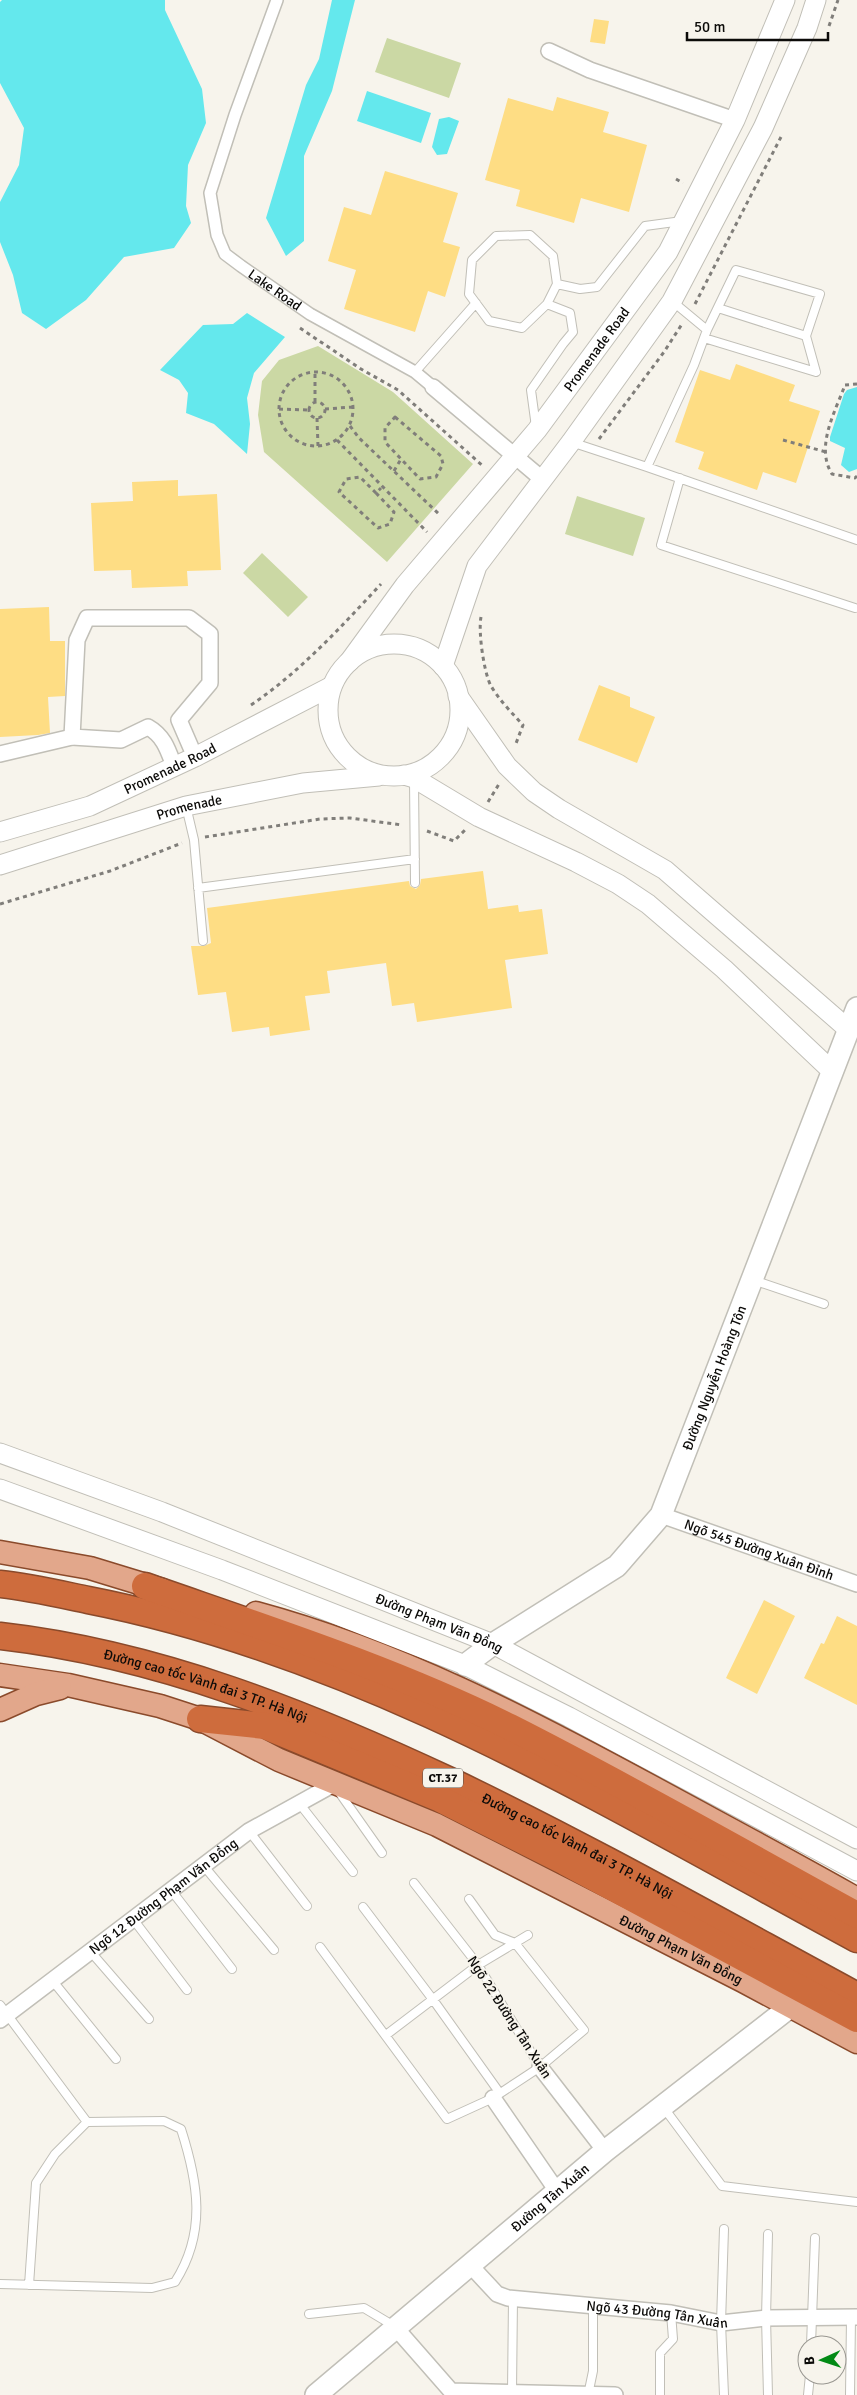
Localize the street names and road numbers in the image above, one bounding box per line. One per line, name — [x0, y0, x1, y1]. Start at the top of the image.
street label: Lake Road — [245, 266, 305, 315]
street label: Promenade Road — [560, 304, 633, 395]
street label: Promenade Road — [121, 739, 219, 798]
street label: Promenade — [154, 791, 224, 824]
street label: Đường Nguyễn Hoàng Tôn — [679, 1303, 750, 1453]
street label: Ngõ 545 Đường Xuân Đỉnh — [682, 1516, 836, 1584]
street label: Đường Phạm Văn Đồng — [373, 1590, 506, 1657]
street label: Đường cao tốc Vành đai 3 TP. Hà Nội — [102, 1646, 310, 1727]
road number: CT.37 — [423, 1769, 463, 1788]
street label: Đường cao tốc Vành đai 3 TP. Hà Nội — [479, 1790, 676, 1903]
street label: Ngõ 12 Đường Phạm Văn Đồng — [86, 1835, 241, 1958]
street label: Đường Phạm Văn Đồng — [616, 1911, 745, 1988]
street label: Ngõ 22 Đường Tân Xuân — [464, 1953, 555, 2082]
street label: Đường Tân Xuân — [508, 2160, 593, 2236]
street label: Ngõ 43 Đường Tân Xuân — [586, 2297, 729, 2332]

